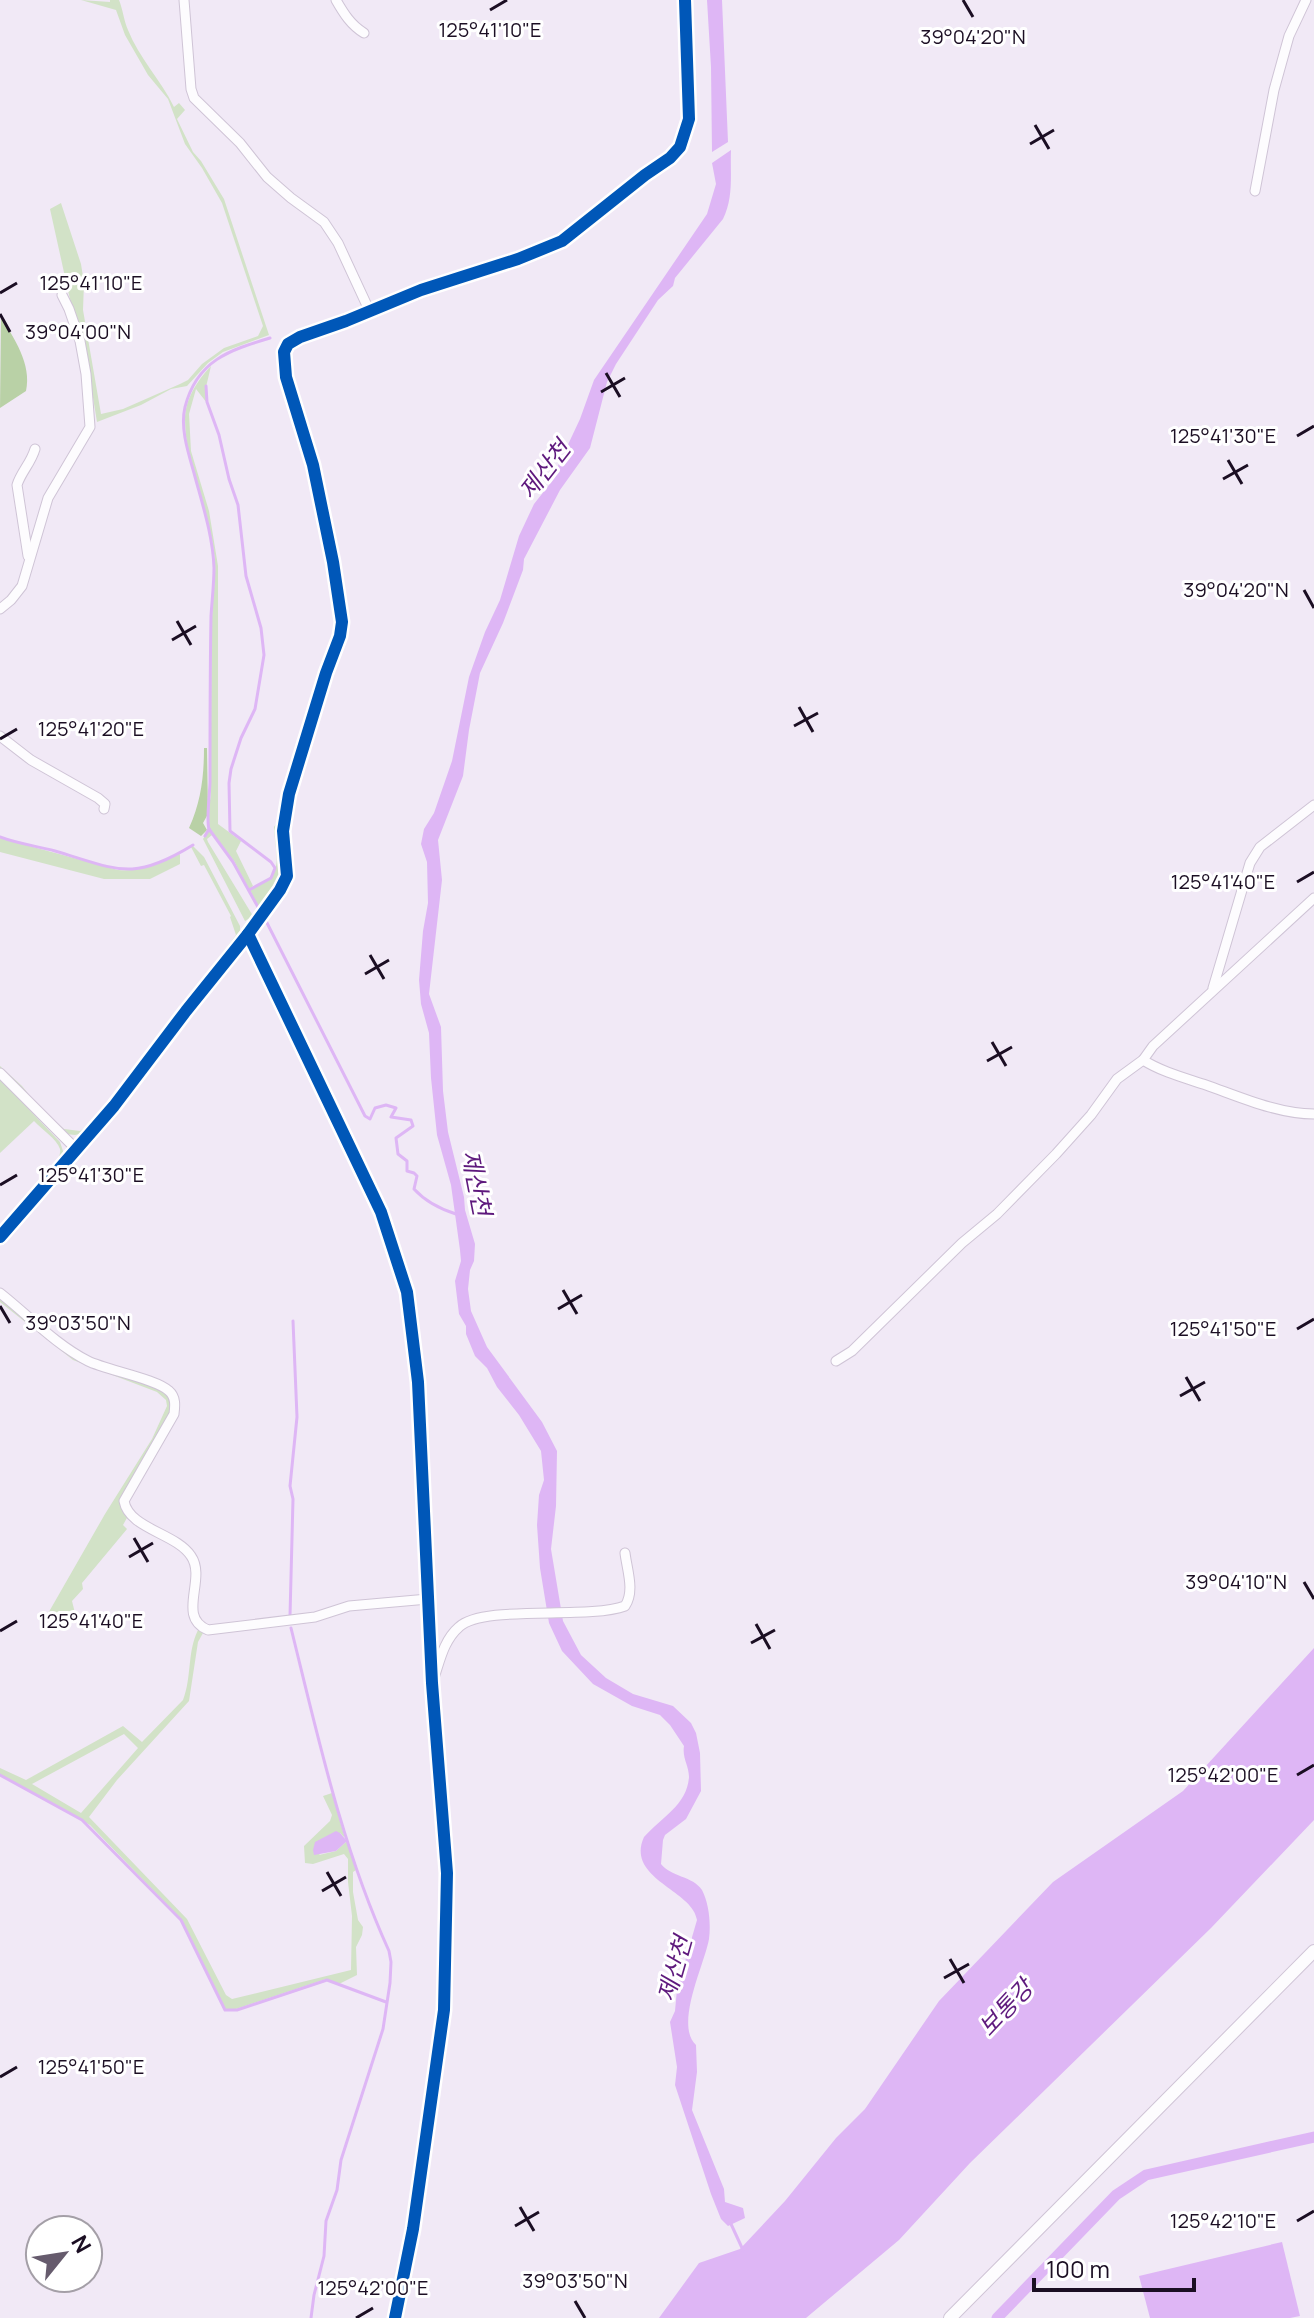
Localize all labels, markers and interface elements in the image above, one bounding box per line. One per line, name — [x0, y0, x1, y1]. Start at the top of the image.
text: 125°41'10"E — [439, 16, 541, 43]
text: 39°04'20"N — [920, 23, 1026, 50]
text: 125°41'10"E — [40, 269, 142, 296]
text: 39°04'00"N — [25, 318, 131, 345]
text: 125°41'30"E — [1170, 422, 1276, 449]
water label: 제산천 — [510, 431, 579, 505]
text: 39°04'20"N — [1183, 576, 1289, 603]
text: 125°41'20"E — [38, 715, 144, 742]
text: 125°41'40"E — [1171, 868, 1275, 895]
water label: 제산천 — [455, 1147, 501, 1221]
text: 125°41'30"E — [38, 1161, 144, 1188]
text: 39°03'50"N — [25, 1309, 131, 1336]
text: 125°41'50"E — [1170, 1315, 1276, 1342]
text: 39°04'10"N — [1185, 1568, 1287, 1595]
text: 125°41'40"E — [39, 1607, 143, 1634]
text: 125°42'00"E — [1168, 1761, 1278, 1788]
water label: 제산천 — [649, 1929, 699, 2005]
water label: 보통강 — [970, 1969, 1042, 2042]
text: 125°41'50"E — [38, 2053, 144, 2080]
text: 125°42'10"E — [1170, 2207, 1276, 2234]
north arrow — [24, 2214, 104, 2294]
text: N — [64, 2230, 98, 2258]
scale bar — [1034, 2242, 1194, 2292]
text: 100 m — [1046, 2252, 1110, 2285]
text: 39°03'50"N — [522, 2267, 628, 2294]
text: 125°42'00"E — [318, 2274, 428, 2301]

